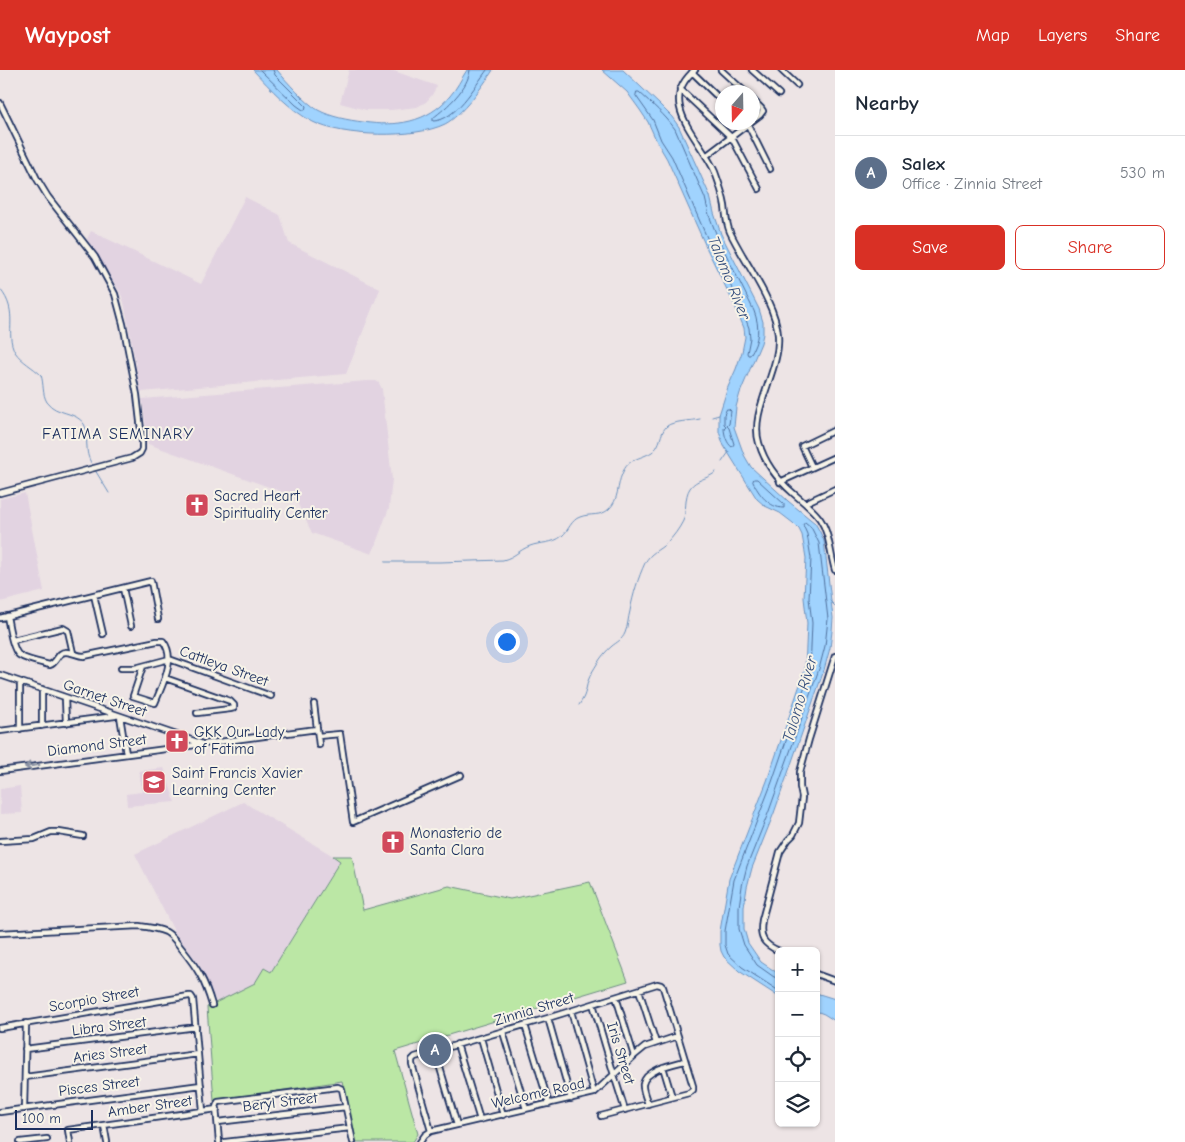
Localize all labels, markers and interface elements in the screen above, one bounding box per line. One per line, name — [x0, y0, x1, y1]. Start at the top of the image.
text: Waypost — [25, 21, 110, 49]
text: Map — [976, 25, 1010, 46]
text: Layers — [1038, 25, 1087, 46]
text: Share — [1115, 25, 1160, 46]
north arrow — [715, 85, 760, 130]
text: Nearby — [855, 91, 919, 115]
text: Salex — [902, 153, 945, 175]
text: A — [867, 164, 875, 182]
text: 530 m — [1120, 164, 1165, 182]
text: Office · Zinnia Street — [902, 175, 1042, 193]
button: Save — [855, 225, 1005, 270]
button: Share — [1015, 225, 1165, 270]
water label: Talomo River — [704, 234, 754, 323]
district label: FATIMA SEMINARY — [42, 425, 194, 443]
place label: Sacred Heart Spirituality Center — [214, 487, 328, 522]
church icon: Sacred Heart Spirituality Center — [184, 492, 210, 518]
your location — [494, 629, 520, 655]
street label: Cattleya Street — [177, 642, 271, 691]
water label: Talomo River — [779, 653, 821, 744]
street label: Garnet Street — [61, 675, 150, 721]
place label: GKK Our Lady of Fatima — [194, 723, 285, 758]
church icon: GKK Our Lady of Fatima — [164, 728, 190, 754]
street label: Diamond Street — [46, 730, 148, 760]
one-way arrow — [25, 762, 41, 772]
place label: Saint Francis Xavier Learning Center — [172, 764, 302, 799]
school or university icon: Saint Francis Xavier Learning Center — [141, 769, 167, 795]
place label: Monasterio de Santa Clara — [410, 824, 502, 859]
church icon: Monasterio de Santa Clara — [380, 829, 406, 855]
map controls — [775, 947, 820, 1127]
button: + — [775, 947, 820, 992]
street label: Scorpio Street — [47, 982, 141, 1016]
street label: Zinnia Street — [492, 988, 577, 1030]
button: − — [775, 992, 820, 1037]
street label: Libra Street — [71, 1012, 148, 1039]
street label: Iris Street — [603, 1020, 639, 1087]
pin: A — [419, 1031, 451, 1069]
button: locate — [775, 1037, 820, 1082]
street label: Aries Street — [72, 1039, 149, 1066]
street label: Pisces Street — [57, 1072, 141, 1100]
street label: Welcome Road — [490, 1074, 586, 1112]
button: layers — [775, 1082, 820, 1127]
street label: Beryl Street — [242, 1088, 319, 1116]
street label: Amber Street — [107, 1091, 194, 1121]
scale bar — [15, 1107, 92, 1130]
text: 100 m — [22, 1110, 61, 1127]

